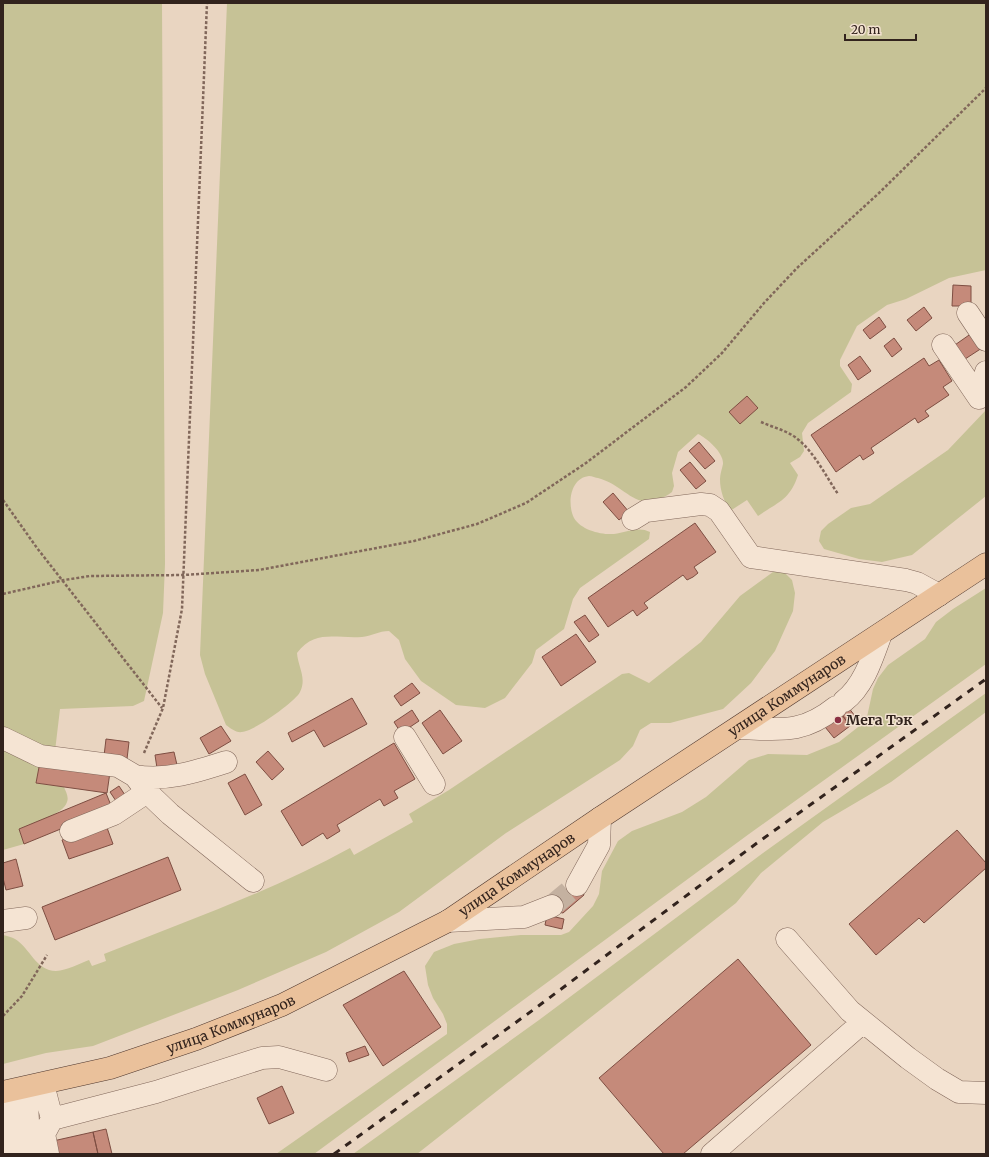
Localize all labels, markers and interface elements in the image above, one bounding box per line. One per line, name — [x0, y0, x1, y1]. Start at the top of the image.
scale bar — [845, 16, 916, 42]
text: 20 m — [851, 22, 880, 37]
street label: улица Коммунаров — [725, 650, 849, 740]
place label: Мега Тэк — [846, 711, 913, 729]
marker: Мега Тэк — [833, 715, 843, 725]
street label: улица Коммунаров — [455, 829, 578, 920]
street label: улица Коммунаров — [164, 991, 298, 1057]

